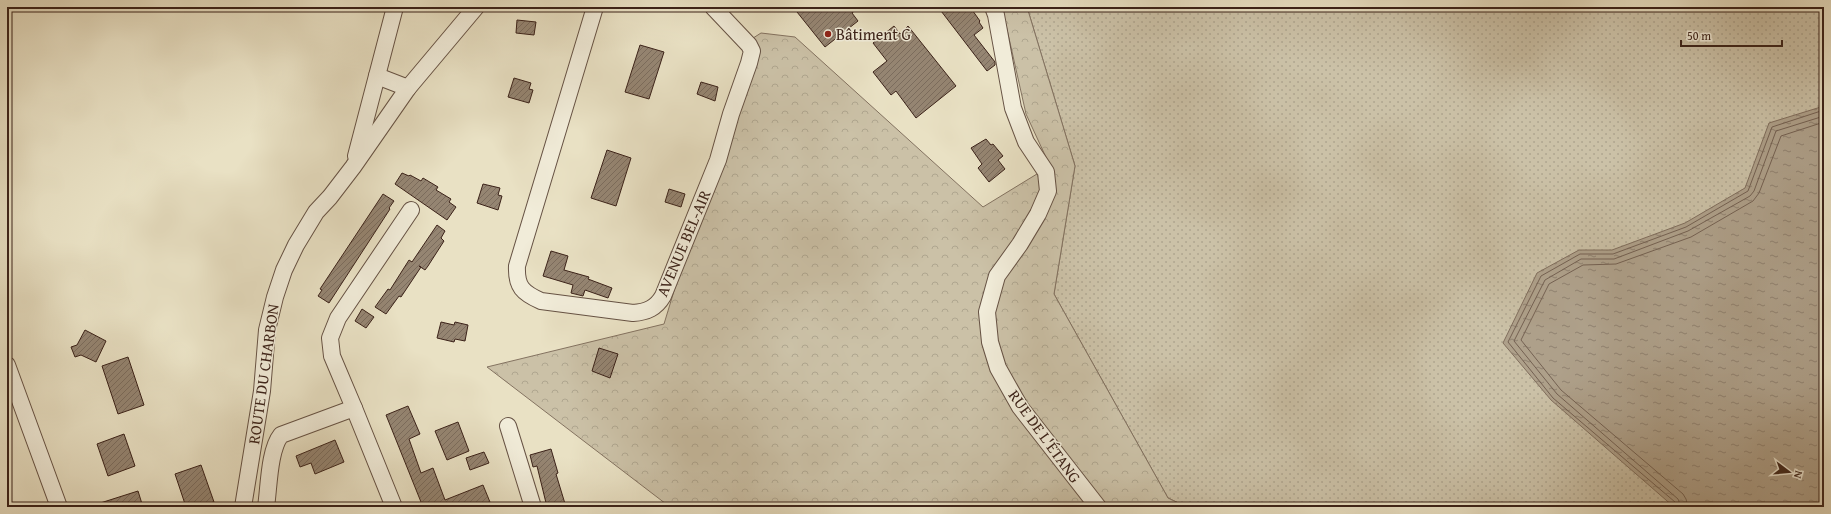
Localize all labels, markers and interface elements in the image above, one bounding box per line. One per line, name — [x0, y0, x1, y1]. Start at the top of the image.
place label: Bâtiment G — [836, 22, 912, 46]
scale bar — [1681, 22, 1782, 48]
text: 50 m — [1687, 27, 1711, 44]
marker: Bâtiment G — [823, 29, 833, 39]
street label: AVENUE BEL-AIR — [650, 185, 717, 300]
street label: ROUTE DU CHARBON — [241, 302, 285, 446]
street label: RUE DE L'ÉTANG — [1003, 384, 1087, 488]
north arrow — [1769, 452, 1809, 492]
text: N — [1790, 469, 1807, 481]

